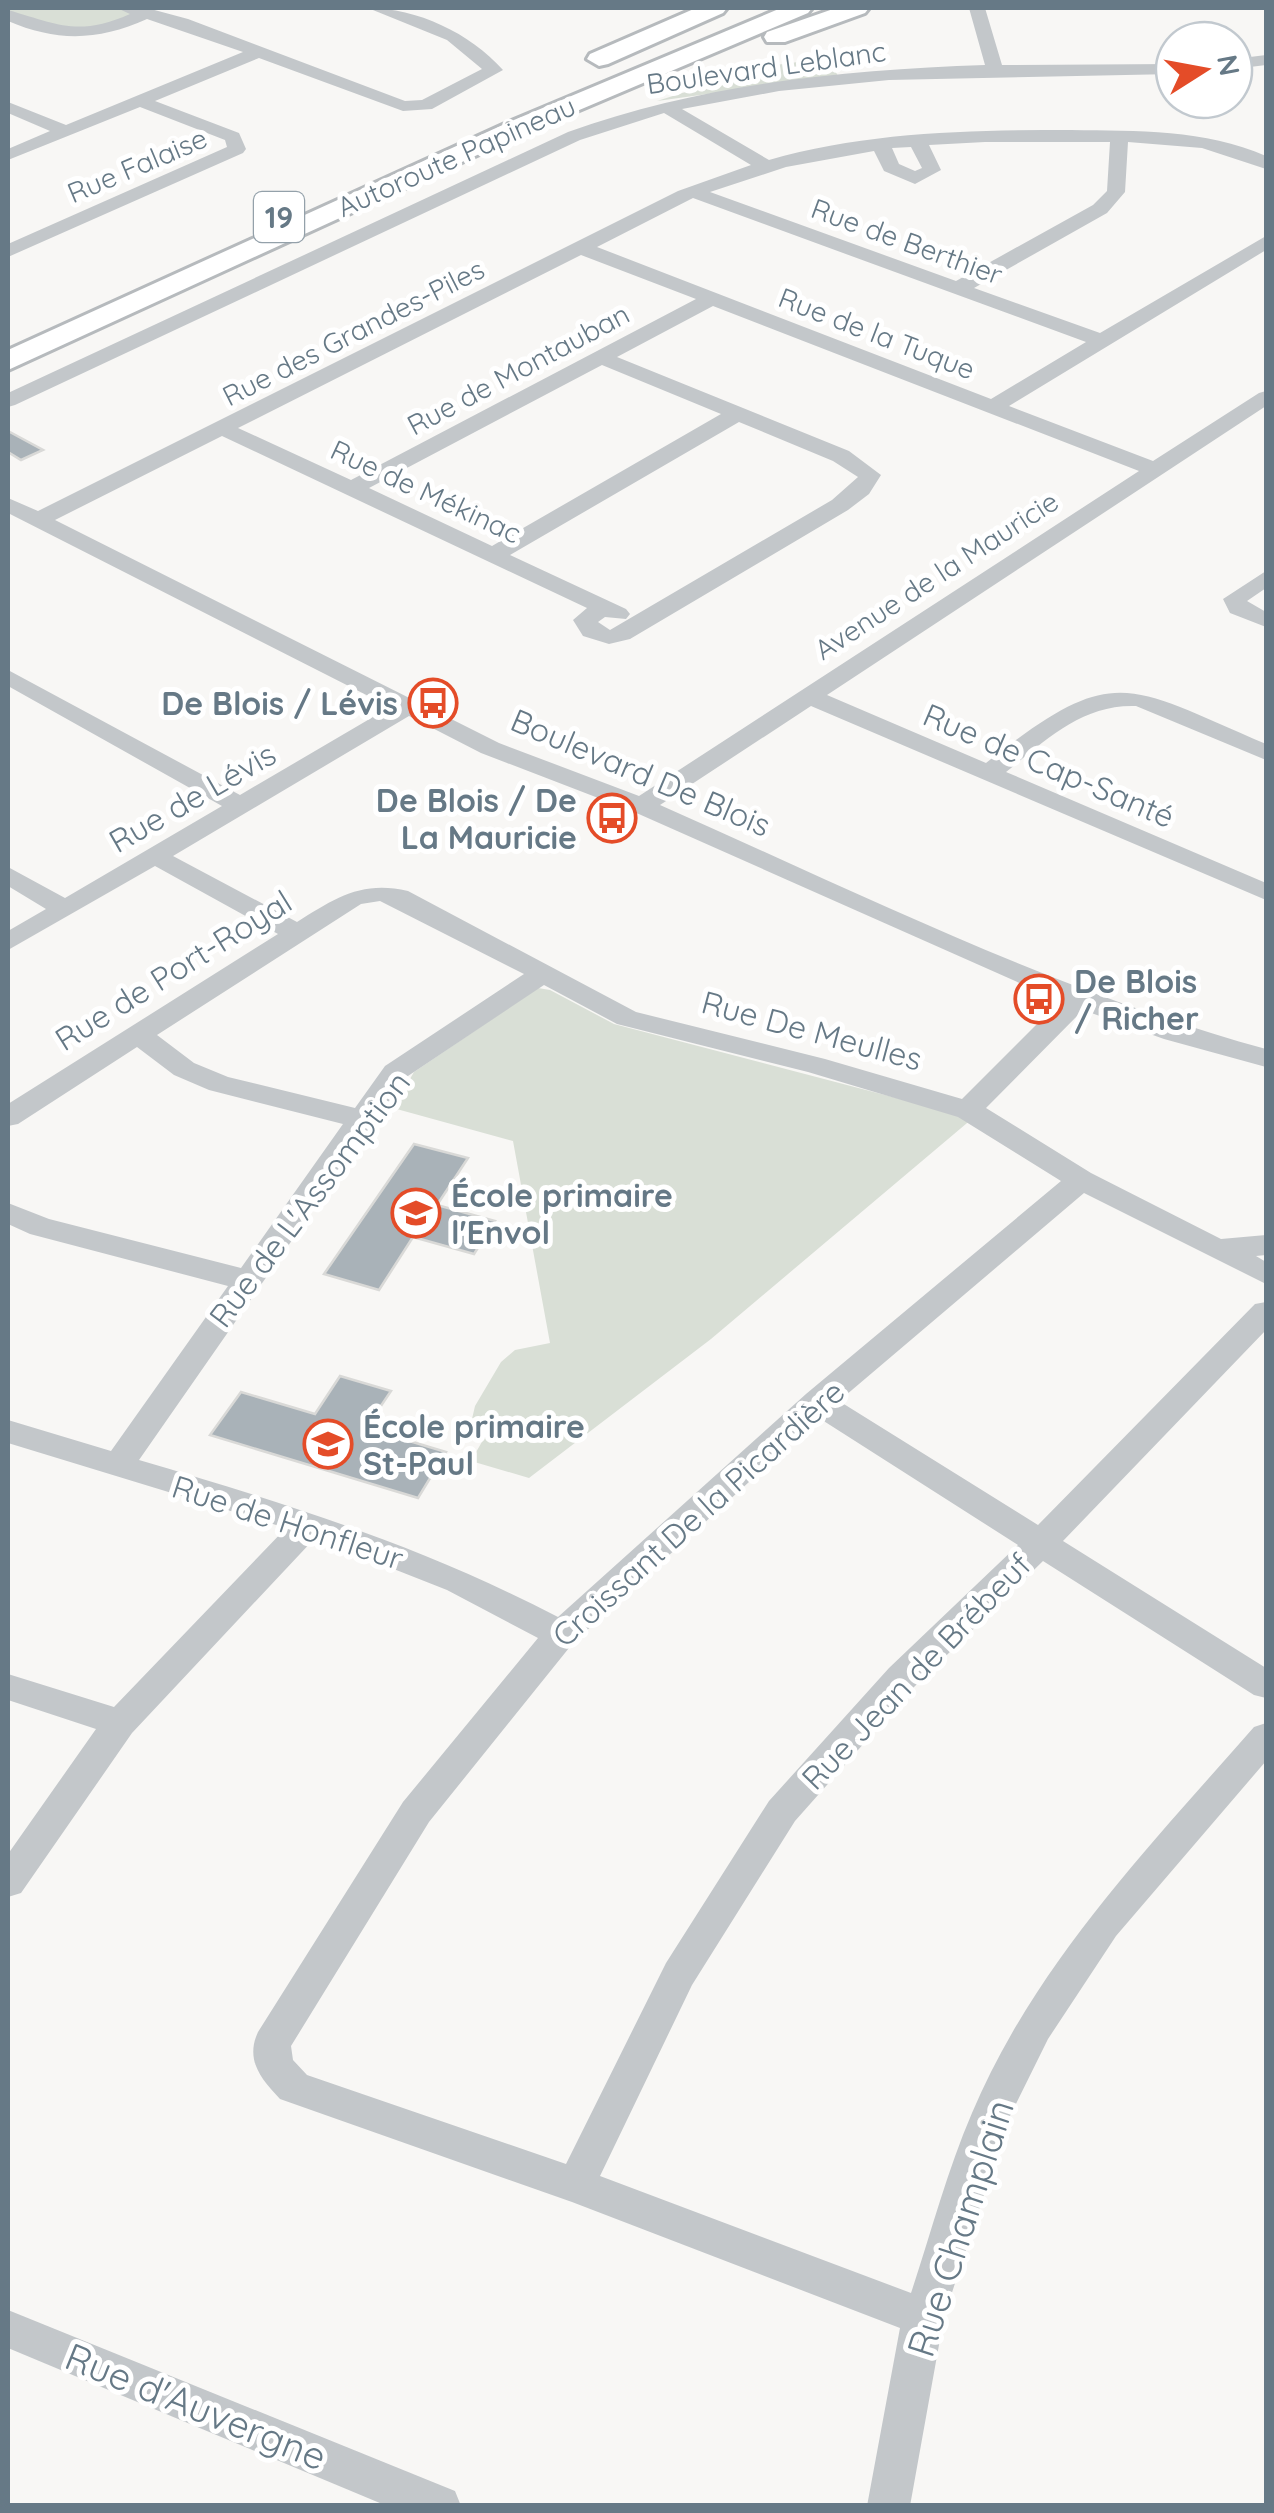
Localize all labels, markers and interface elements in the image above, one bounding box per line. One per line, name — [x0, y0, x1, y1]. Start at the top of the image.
north arrow — [1154, 20, 1254, 120]
street label: Boulevard Leblanc — [644, 33, 888, 101]
text: N — [1210, 52, 1248, 79]
street label: Autoroute Papineau — [331, 88, 581, 224]
street label: Rue Falaise — [62, 120, 212, 210]
street label: Rue de Berthier — [807, 190, 1008, 292]
road number: 19 — [254, 192, 304, 242]
street label: Rue des Grandes-Piles — [216, 251, 490, 413]
street label: Rue de la Tuque — [774, 279, 980, 387]
street label: Rue de Montauban — [401, 296, 635, 442]
street label: Rue de Mékinac — [325, 432, 527, 550]
street label: Avenue de la Mauricie — [807, 483, 1065, 667]
bus stop icon: De Blois / Lévis — [407, 677, 459, 729]
place label: De Blois / Lévis — [161, 683, 398, 723]
street label: Rue de Cap-Santé — [917, 694, 1181, 836]
street label: Boulevard De Blois — [505, 699, 777, 845]
street label: Rue de Lévis — [101, 733, 283, 861]
place label: De Blois / De La Mauricie — [376, 780, 577, 857]
bus stop icon: De Blois / De La Mauricie — [586, 792, 638, 844]
street label: Rue de Port-Royal — [47, 881, 299, 1059]
place label: De Blois / Richer — [1074, 961, 1199, 1038]
bus stop icon: De Blois / Richer — [1013, 973, 1065, 1025]
street label: Rue De Meulles — [697, 981, 927, 1079]
street label: Rue de L'Assomption — [200, 1063, 418, 1335]
place label: École primaire l'Envol — [451, 1175, 673, 1252]
school or university icon: École primaire l'Envol — [390, 1187, 442, 1239]
street label: Croissant De la Picardière — [544, 1371, 852, 1655]
place label: École primaire St-Paul — [363, 1406, 585, 1483]
school or university icon: École primaire St-Paul — [302, 1418, 354, 1470]
street label: Rue de Honfleur — [167, 1466, 409, 1578]
street label: Rue Jean de Brébeuf — [793, 1544, 1039, 1798]
street label: Rue Champlain — [896, 2093, 1024, 2363]
street label: Rue d'Auvergne — [58, 2332, 334, 2480]

